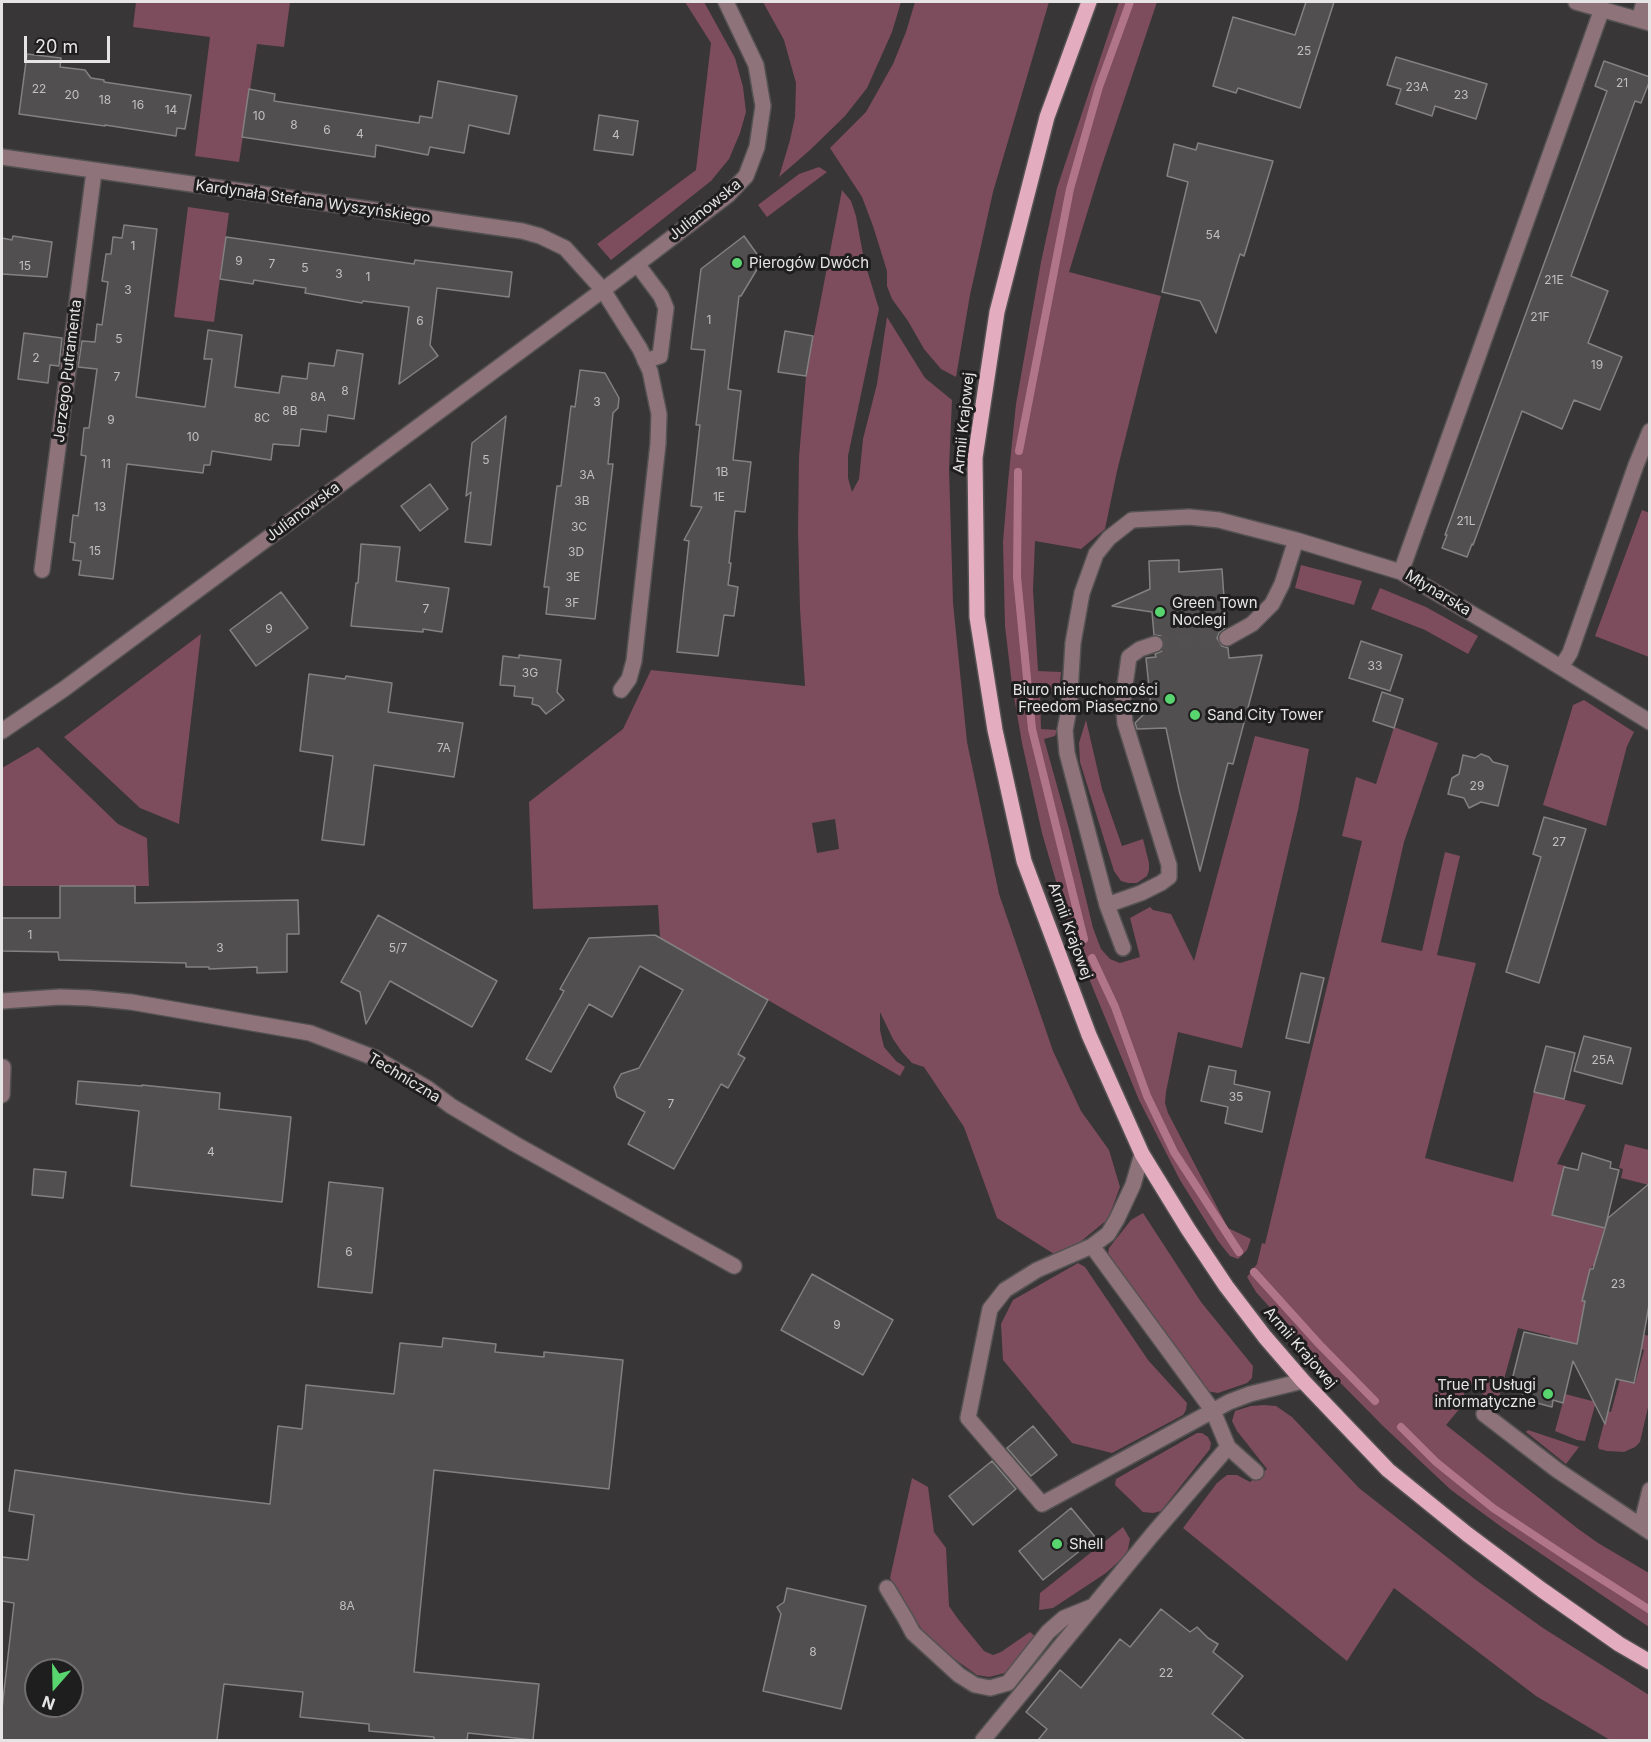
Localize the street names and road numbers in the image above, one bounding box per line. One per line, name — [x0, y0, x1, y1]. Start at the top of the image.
street label: Julianowska — [665, 175, 745, 245]
street label: Kardynała Stefana Wyszyńskiego — [194, 177, 432, 227]
street label: Jerzego Putramenta — [50, 299, 86, 443]
street label: Armii Krajowej — [950, 371, 978, 475]
street label: Julianowska — [263, 478, 343, 546]
street label: Młynarska — [1402, 566, 1474, 620]
street label: Armii Krajowej — [1044, 880, 1096, 982]
street label: Techniczna — [365, 1049, 443, 1107]
street label: Armii Krajowej — [1260, 1304, 1340, 1392]

